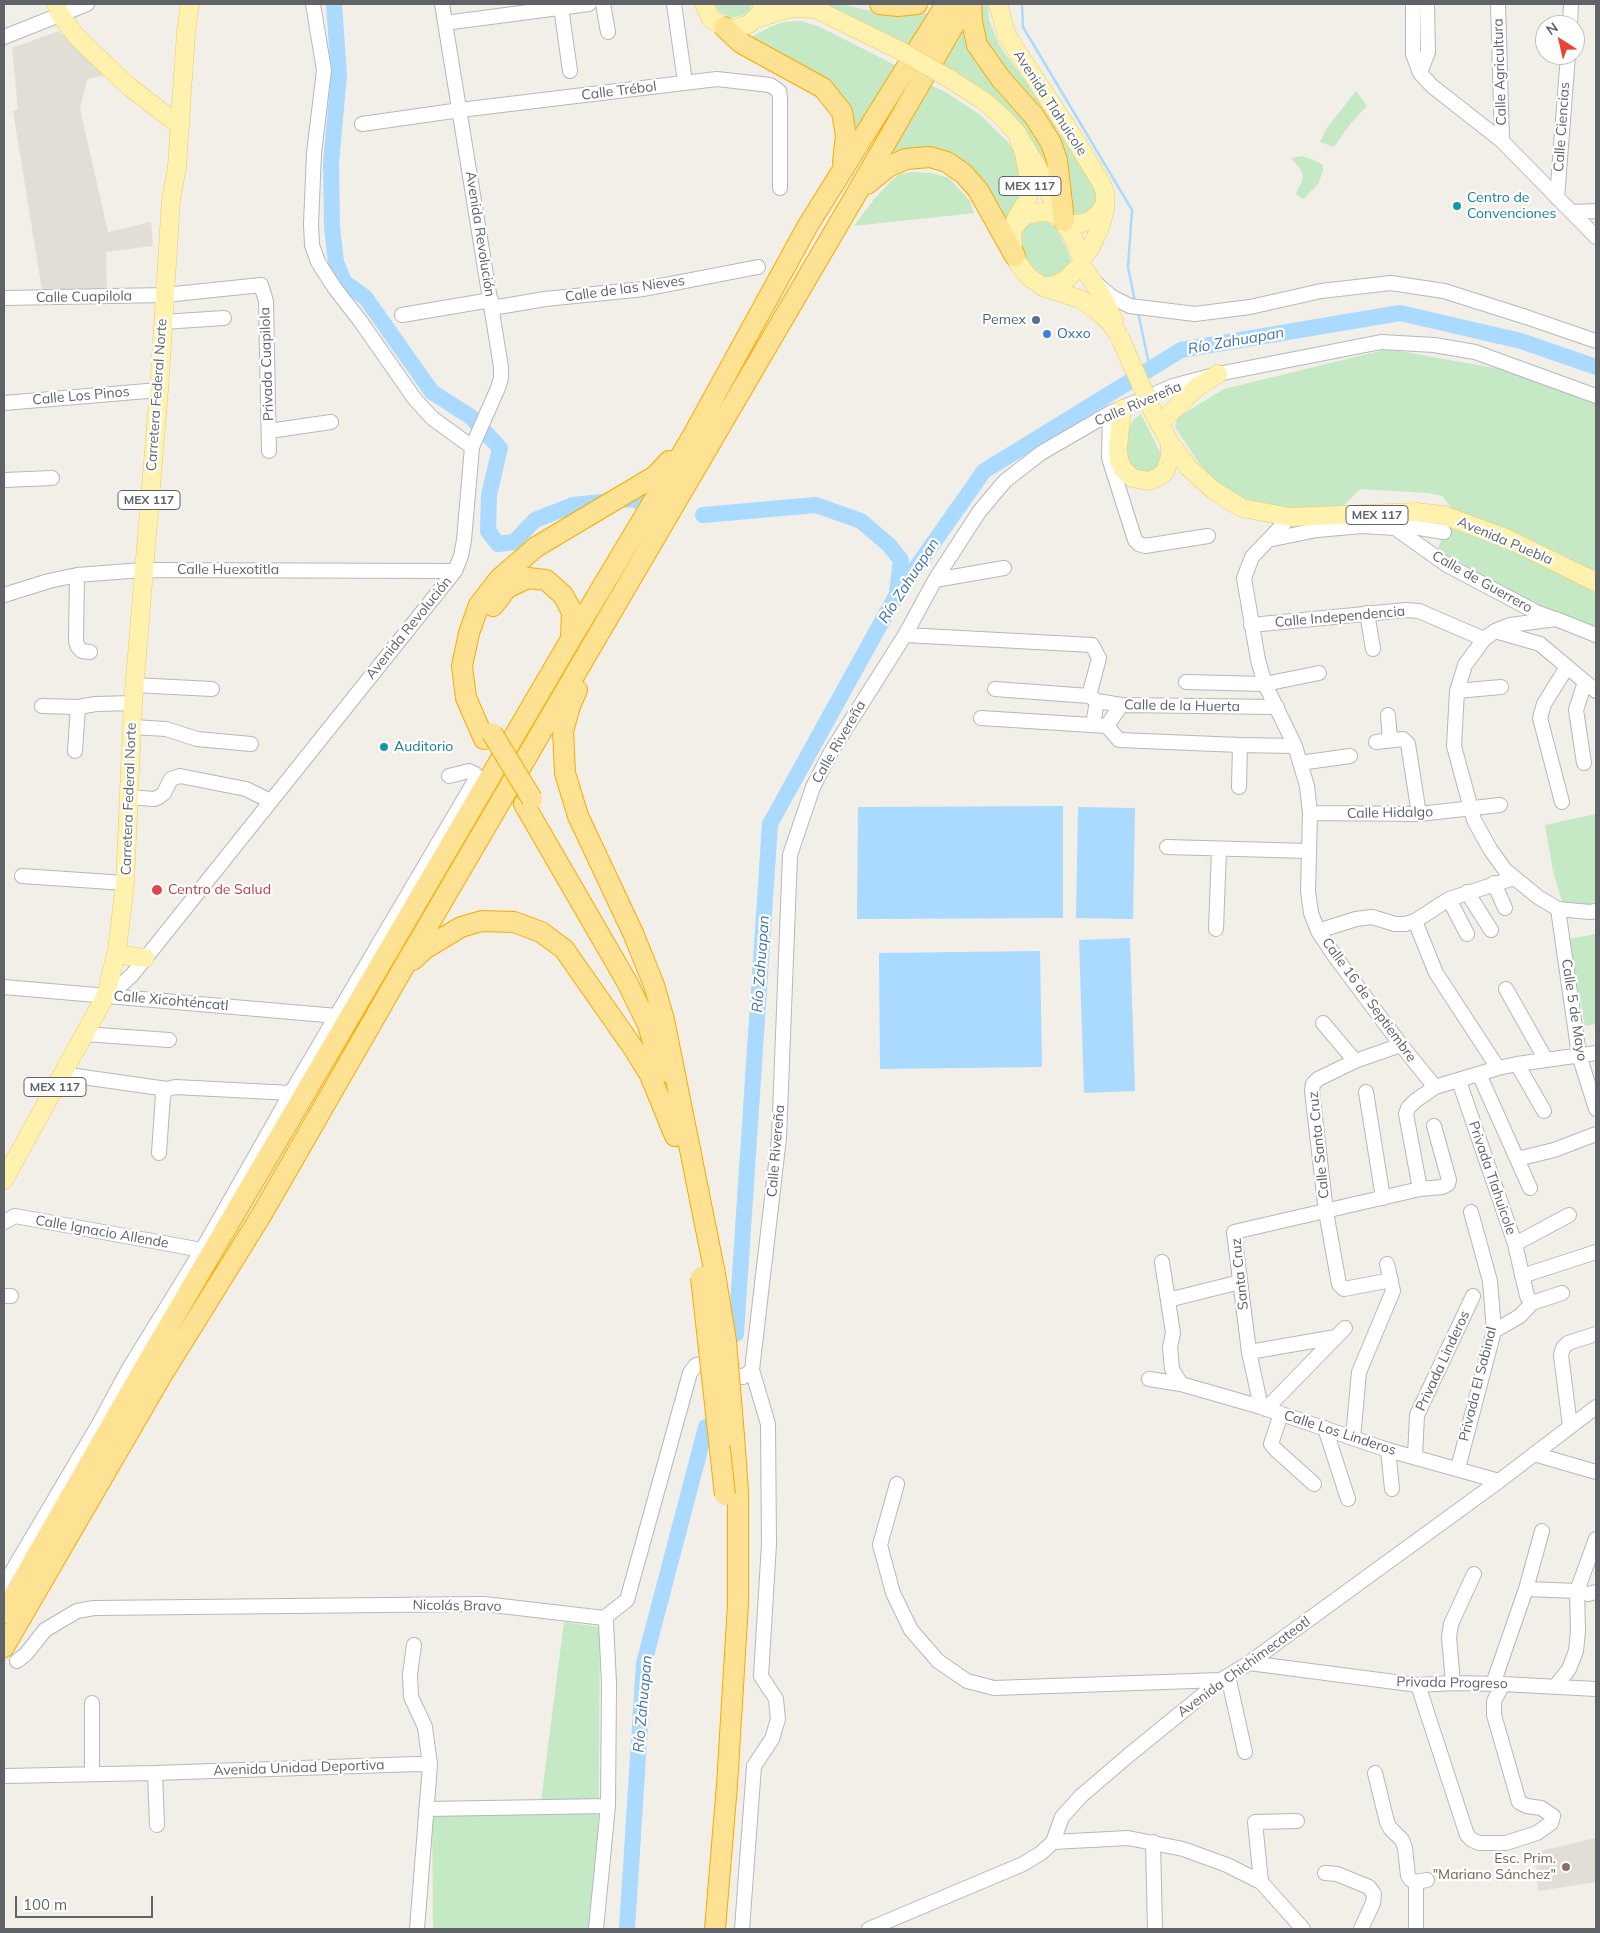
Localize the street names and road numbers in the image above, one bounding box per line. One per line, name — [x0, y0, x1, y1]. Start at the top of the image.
street label: Calle Agricultura — [1490, 18, 1510, 126]
street label: Avenida Tlahuicole — [1010, 47, 1090, 159]
street label: Calle Trébol — [581, 78, 657, 104]
street label: Calle Ciencias — [1550, 82, 1574, 172]
street label: Avenida Revolución — [462, 170, 498, 298]
road number: MEX 117 — [999, 177, 1061, 196]
street label: Calle de las Nieves — [564, 272, 686, 306]
street label: Calle Cuapilola — [36, 288, 132, 306]
street label: Privada Cuapilola — [257, 307, 277, 421]
street label: Carretera Federal Norte — [143, 318, 171, 472]
street label: Calle Rivereña — [1092, 378, 1184, 430]
street label: Calle Los Pinos — [32, 383, 130, 409]
road number: MEX 117 — [118, 490, 180, 510]
road number: MEX 117 — [1346, 506, 1408, 524]
street label: Avenida Puebla — [1455, 513, 1555, 569]
street label: Calle de Guerrero — [1429, 548, 1535, 616]
street label: Calle Huexotitla — [177, 562, 279, 578]
street label: Avenida Revolución — [362, 573, 456, 683]
street label: Calle Independencia — [1274, 603, 1406, 631]
street label: Calle de la Huerta — [1124, 697, 1240, 715]
street label: Calle Rivereña — [809, 698, 869, 786]
street label: Carretera Federal Norte — [118, 722, 140, 876]
street label: Calle Hidalgo — [1347, 804, 1433, 822]
street label: Calle 16 de Septiembre — [1318, 935, 1420, 1065]
street label: Calle 5 de Mayo — [1558, 958, 1590, 1062]
street label: Calle Xicohténcatl — [113, 988, 229, 1014]
road number: MEX 117 — [24, 1078, 86, 1096]
street label: Calle Santa Cruz — [1305, 1090, 1333, 1200]
street label: Calle Rivereña — [764, 1104, 788, 1198]
street label: Privada Tlahuicole — [1465, 1119, 1519, 1237]
street label: Calle Ignacio Allende — [34, 1212, 170, 1252]
street label: Santa Cruz — [1228, 1237, 1252, 1311]
street label: Privada Linderos — [1412, 1308, 1474, 1414]
street label: Privada El Sabinal — [1456, 1325, 1500, 1443]
street label: Calle Los Linderos — [1282, 1407, 1398, 1459]
street label: Nicolás Bravo — [412, 1597, 502, 1615]
street label: Avenida Chichimecateotl — [1174, 1613, 1314, 1721]
street label: Privada Progreso — [1396, 1674, 1508, 1692]
street label: Avenida Unidad Deportiva — [213, 1757, 385, 1779]

